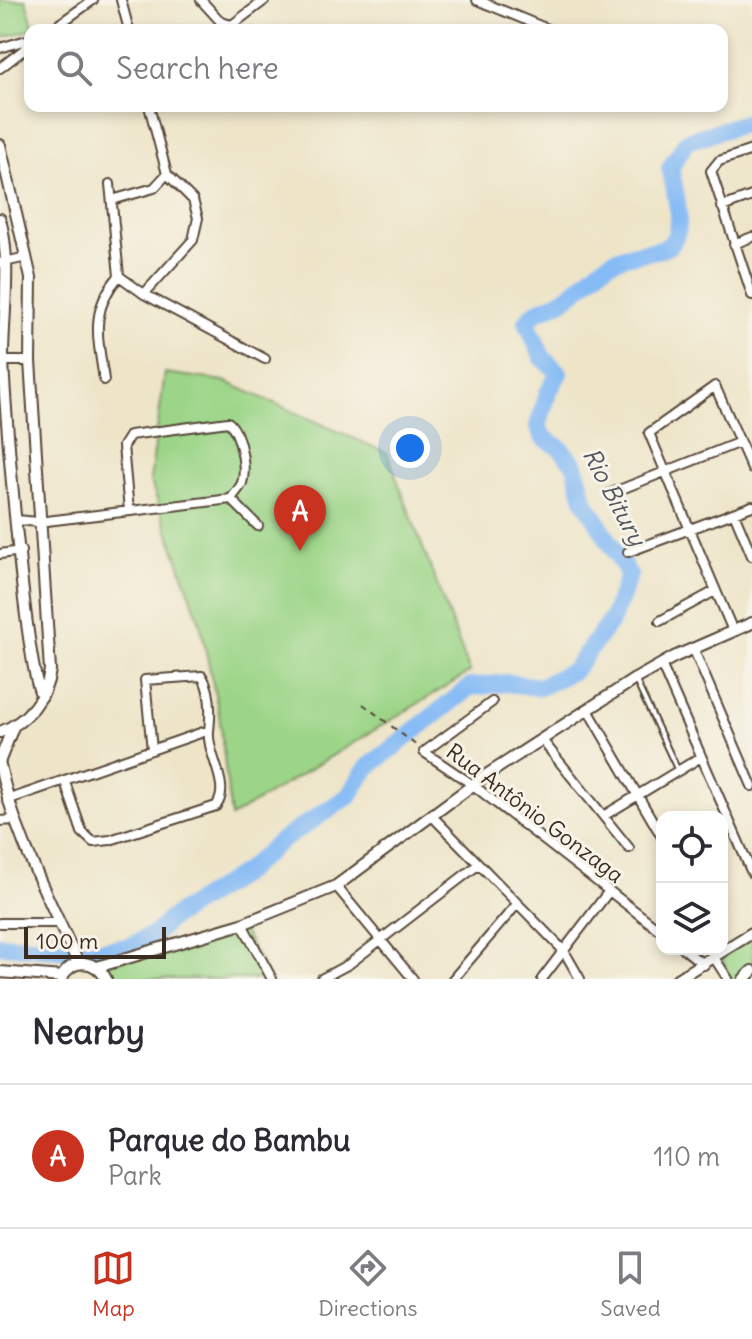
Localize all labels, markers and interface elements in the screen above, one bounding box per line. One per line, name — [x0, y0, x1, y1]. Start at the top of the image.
search box — [24, 24, 728, 112]
icon: search — [52, 46, 96, 90]
text: Search here — [116, 49, 279, 87]
your location — [390, 428, 430, 468]
water label: Rio Bitury — [577, 442, 654, 553]
pin: A — [274, 485, 326, 551]
street label: Rua Antônio Gonzaga — [441, 737, 629, 889]
map controls — [656, 811, 728, 955]
button: locate — [656, 811, 728, 883]
button: layers — [656, 883, 728, 955]
scale bar — [24, 923, 166, 959]
text: 100 m — [36, 927, 98, 955]
text: Nearby — [32, 1010, 145, 1053]
text: Parque do Bambu — [108, 1121, 350, 1159]
text: A — [50, 1140, 66, 1173]
text: 110 m — [653, 1140, 720, 1173]
text: Park — [108, 1159, 162, 1192]
tab: Map — [91, 1246, 135, 1322]
tab: Directions — [318, 1246, 418, 1322]
tab: Saved — [600, 1246, 661, 1322]

